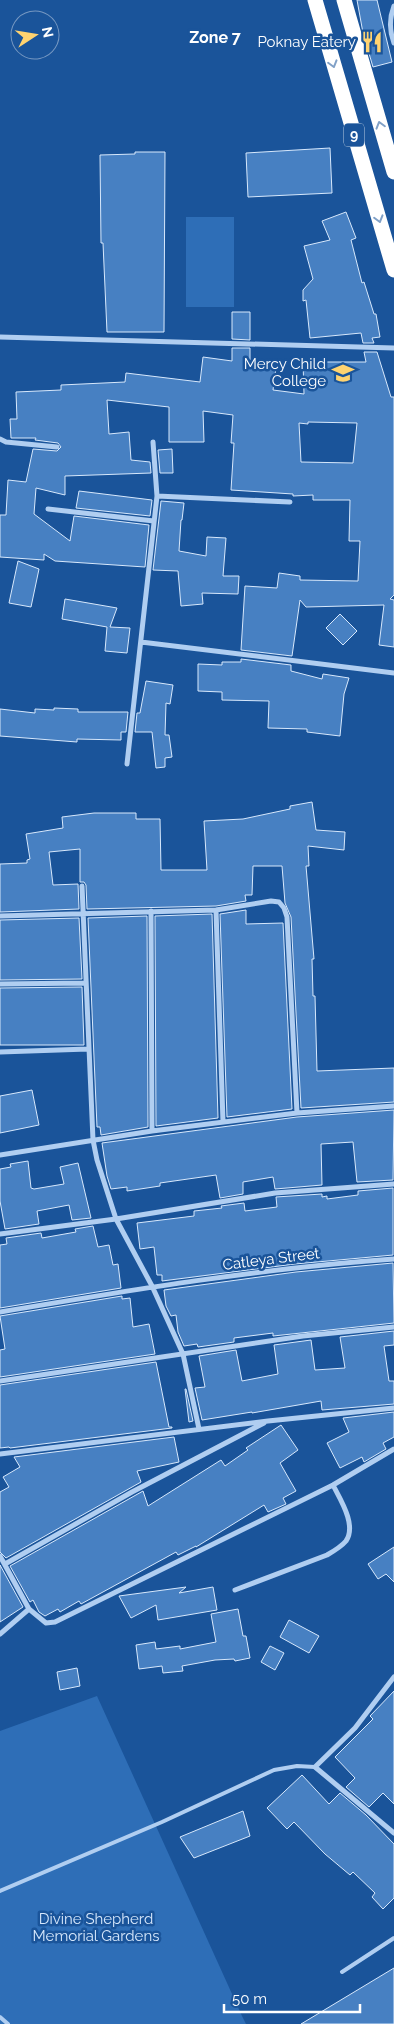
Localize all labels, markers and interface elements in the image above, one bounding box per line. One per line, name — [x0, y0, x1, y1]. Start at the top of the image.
north arrow — [10, 10, 60, 60]
text: N — [39, 25, 57, 39]
district label: Zone 7 — [189, 28, 241, 47]
restaurant icon: Poknay Eatery — [359, 29, 385, 55]
place label: Poknay Eatery — [257, 33, 356, 51]
one-way arrow — [328, 59, 338, 67]
one-way arrow — [376, 121, 386, 129]
road number: 9 — [344, 124, 364, 146]
one-way arrow — [374, 215, 384, 223]
place label: Mercy Child College — [244, 355, 326, 390]
school or university icon: Mercy Child College — [330, 360, 356, 386]
street label: Catleya Street — [221, 1244, 321, 1274]
park label: Divine Shepherd Memorial Gardens — [33, 1910, 159, 1945]
scale bar — [224, 1982, 360, 2014]
text: 50 m — [232, 1990, 267, 2008]

